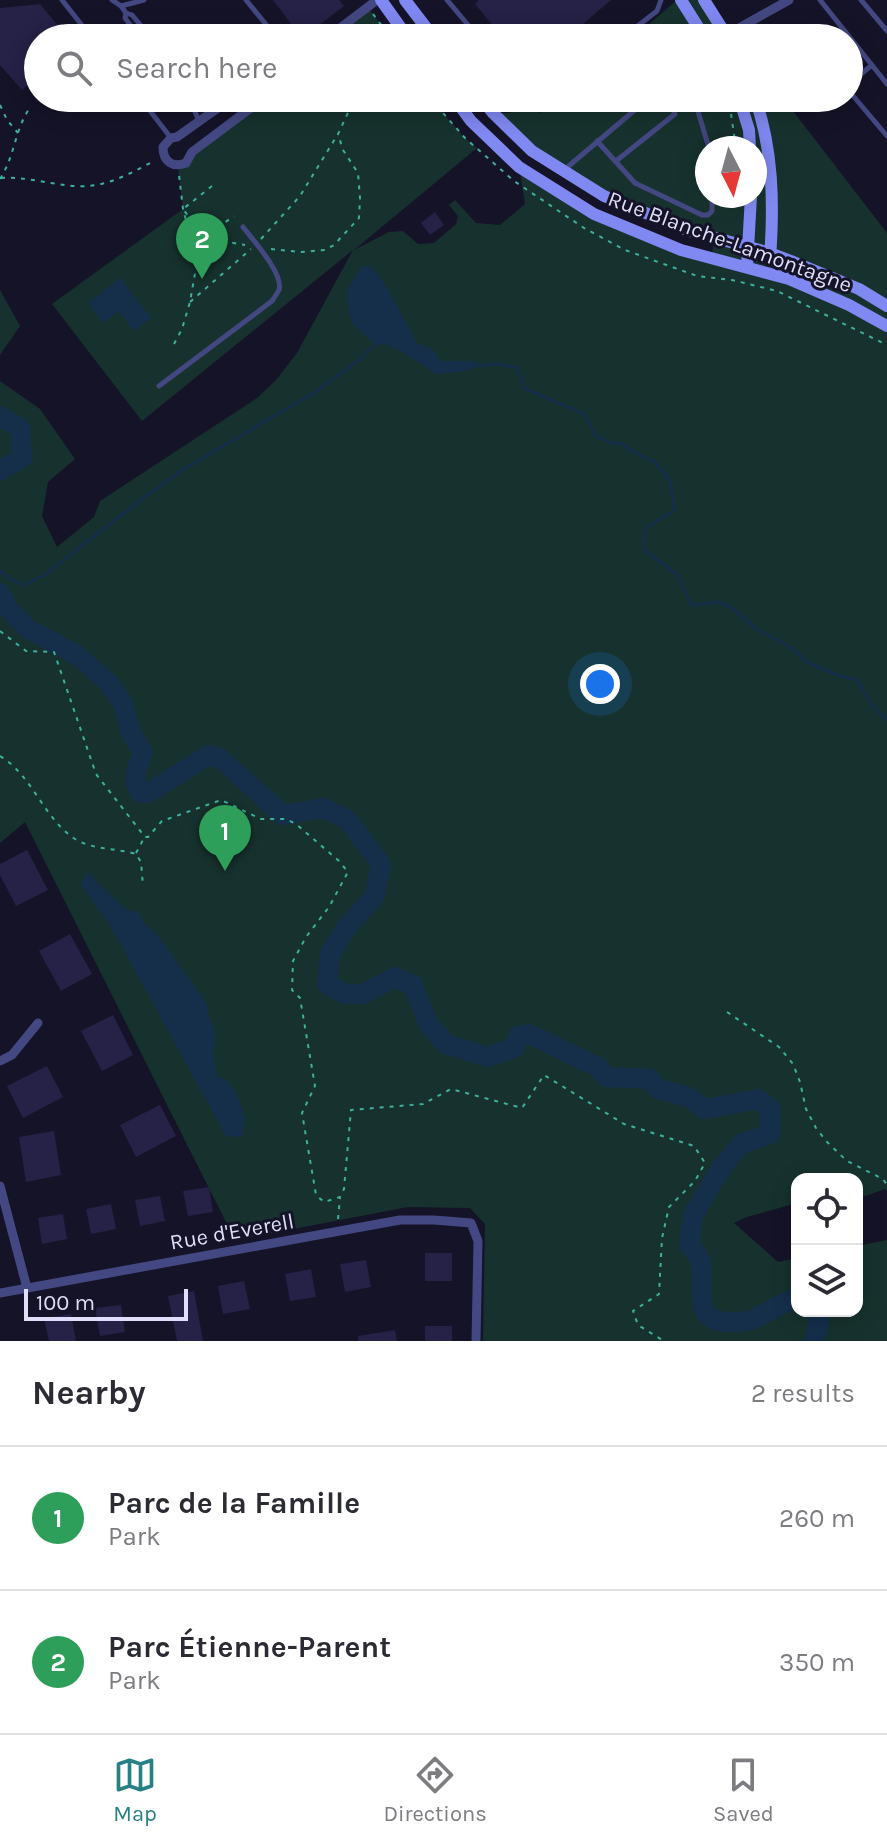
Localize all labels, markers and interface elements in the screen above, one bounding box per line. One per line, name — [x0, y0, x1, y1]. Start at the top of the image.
search box — [24, 24, 863, 112]
icon: search — [52, 46, 96, 90]
text: Search here — [116, 50, 277, 86]
north arrow — [695, 136, 767, 208]
street label: Rue Blanche-Lamontagne — [604, 186, 856, 298]
pin: 2 — [176, 213, 228, 279]
your location — [580, 664, 620, 704]
pin: 1 — [199, 805, 251, 871]
map controls — [791, 1173, 863, 1317]
button: locate — [791, 1173, 863, 1245]
street label: Rue d'Everell — [168, 1208, 296, 1256]
button: layers — [791, 1245, 863, 1317]
scale bar — [24, 1285, 188, 1321]
text: 100 m — [36, 1290, 95, 1316]
text: Nearby — [32, 1373, 146, 1413]
text: 2 results — [751, 1378, 855, 1409]
text: Parc de la Famille — [108, 1485, 360, 1521]
text: 1 — [53, 1503, 63, 1534]
text: 260 m — [779, 1503, 855, 1534]
text: Park — [108, 1521, 161, 1552]
text: Parc Étienne-Parent — [108, 1629, 391, 1665]
text: 2 — [50, 1647, 66, 1678]
text: 350 m — [779, 1647, 855, 1678]
text: Park — [108, 1665, 161, 1696]
tab: Map — [113, 1753, 157, 1827]
tab: Directions — [383, 1753, 487, 1827]
tab: Saved — [713, 1753, 774, 1827]

